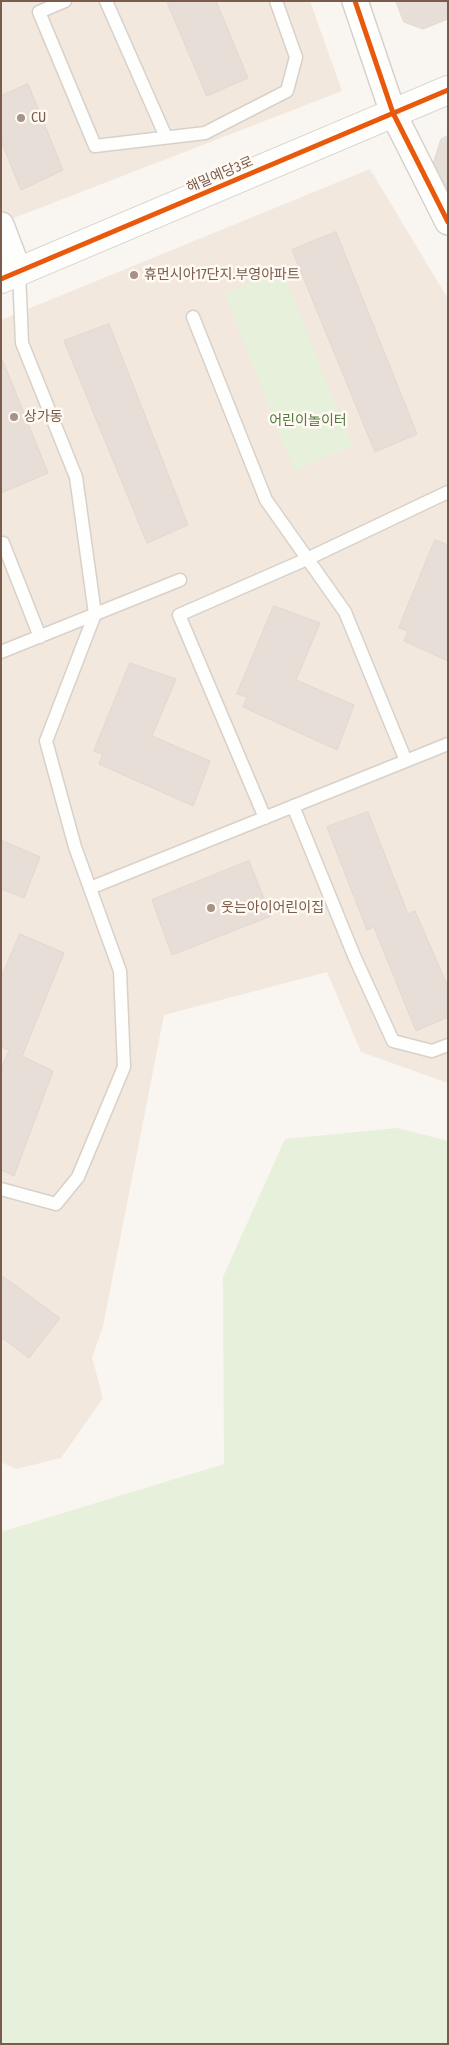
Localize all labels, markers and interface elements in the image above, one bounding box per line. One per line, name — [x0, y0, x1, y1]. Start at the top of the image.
place label: CU — [31, 110, 46, 126]
marker: CU — [15, 112, 27, 124]
street label: 해밀예당3로 — [184, 153, 256, 197]
place label: 휴먼시아17단지.부영아파트 — [144, 267, 300, 283]
marker: 휴먼시아17단지.부영아파트 — [128, 269, 140, 281]
place label: 상가동 — [24, 409, 63, 425]
marker: 상가동 — [8, 411, 20, 423]
park label: 어린이놀이터 — [269, 413, 347, 429]
place label: 웃는아이어린이집 — [221, 900, 324, 916]
marker: 웃는아이어린이집 — [205, 902, 217, 914]

